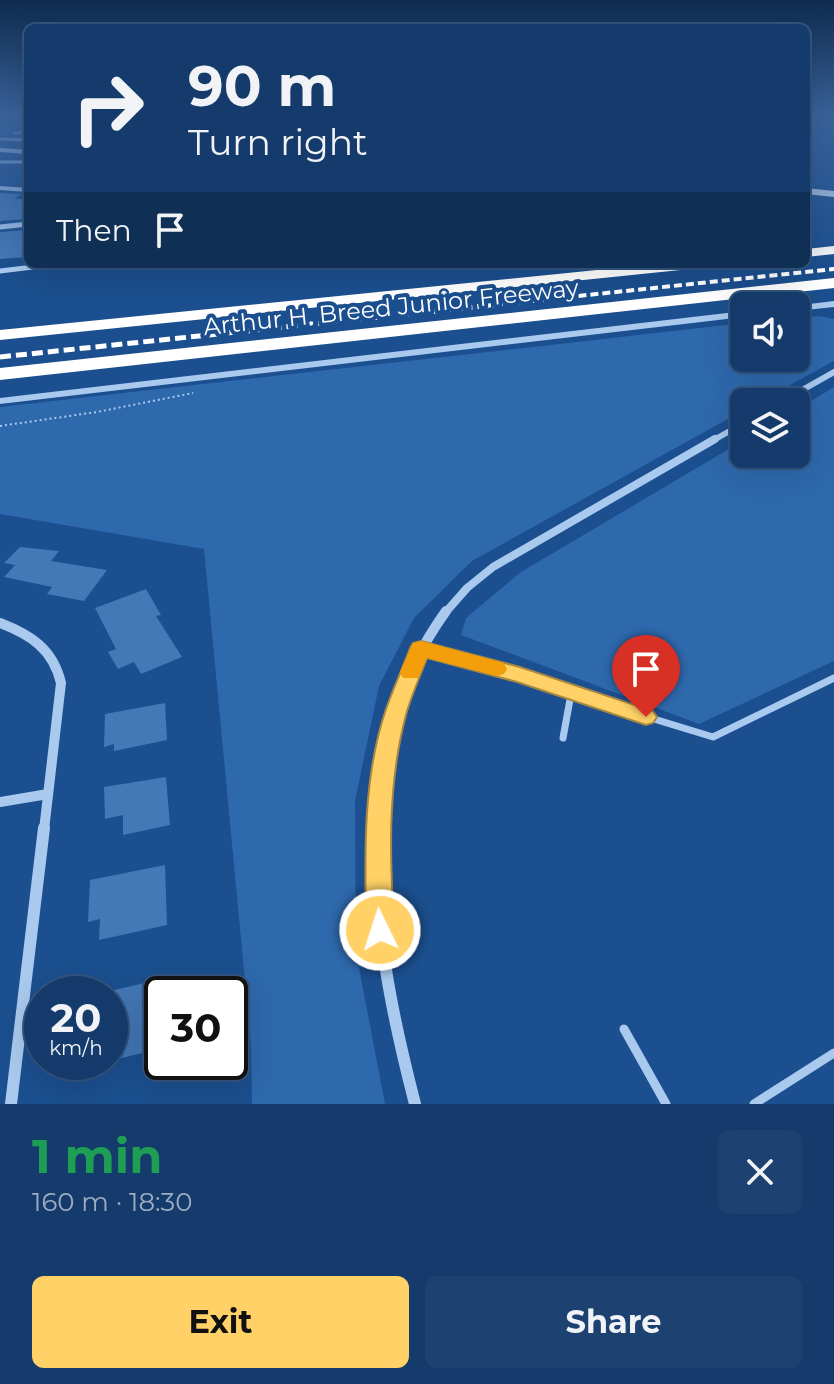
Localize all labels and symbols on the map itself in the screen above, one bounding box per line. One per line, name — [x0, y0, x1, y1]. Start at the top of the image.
street label: Arthur H. Breed Junior Freeway — [202, 273, 580, 341]
pin — [612, 635, 680, 717]
position arrow — [338, 888, 422, 972]
speed limit sign: 30 — [144, 976, 248, 1080]

